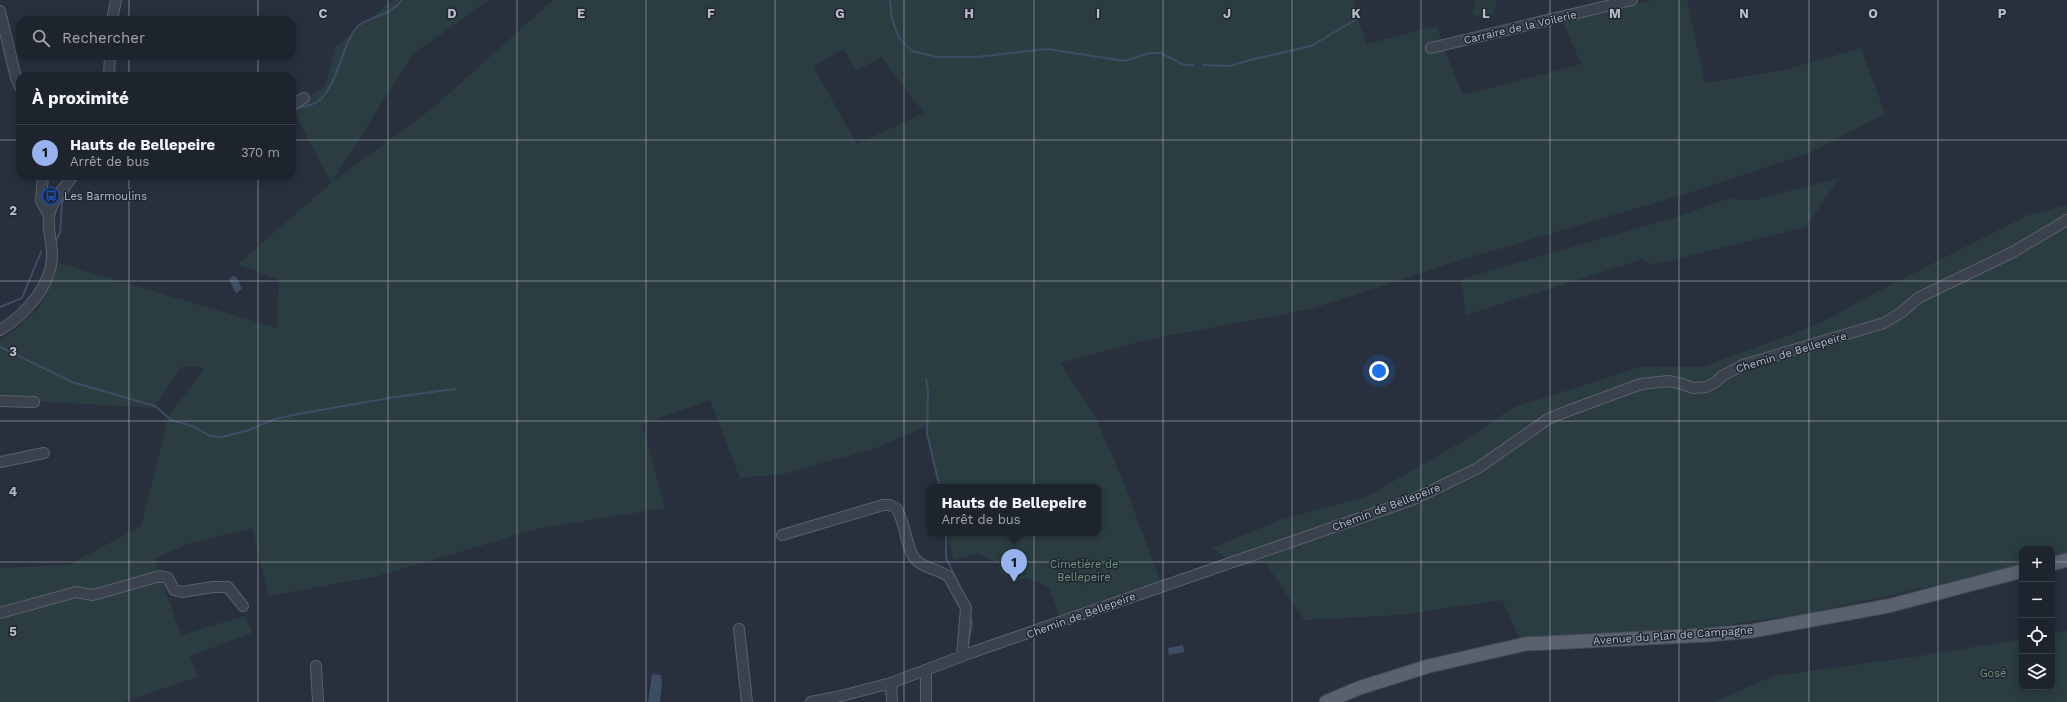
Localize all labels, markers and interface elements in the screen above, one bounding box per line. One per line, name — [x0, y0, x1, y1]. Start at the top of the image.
text: C — [319, 6, 328, 21]
text: D — [447, 6, 457, 21]
text: E — [577, 6, 585, 21]
text: F — [707, 6, 715, 21]
text: G — [835, 6, 845, 21]
text: H — [964, 6, 974, 21]
text: I — [1096, 6, 1100, 21]
text: J — [1223, 6, 1231, 21]
text: K — [1351, 6, 1361, 21]
text: L — [1482, 6, 1490, 21]
text: M — [1609, 6, 1621, 21]
text: N — [1739, 6, 1749, 21]
text: O — [1868, 6, 1878, 21]
text: P — [1998, 6, 2007, 21]
street label: Carraire de la Voilerie — [1462, 8, 1578, 47]
search box — [16, 16, 296, 60]
icon: search — [30, 27, 52, 49]
text: Rechercher — [62, 29, 145, 47]
text: À proximité — [32, 88, 129, 108]
text: Hauts de Bellepeire — [70, 136, 215, 154]
text: 1 — [42, 145, 48, 160]
text: 370 m — [241, 145, 280, 160]
text: Arrêt de bus — [70, 154, 149, 169]
bus stop icon: Les Barmoulins — [41, 186, 61, 206]
place label: Les Barmoulins — [64, 190, 147, 203]
text: 2 — [9, 203, 17, 218]
street label: Chemin de Bellepeire — [1734, 329, 1848, 376]
text: 3 — [9, 344, 17, 359]
your location — [1369, 361, 1389, 381]
street label: Chemin de Bellepeire — [1330, 481, 1442, 534]
text: 4 — [9, 484, 18, 499]
popup — [927, 484, 1101, 536]
text: Hauts de Bellepeire — [941, 494, 1087, 512]
text: Arrêt de bus — [941, 512, 1021, 527]
map controls — [2019, 546, 2055, 690]
button: + — [2019, 546, 2055, 582]
pin: 1 — [1001, 549, 1027, 582]
park label: Cimetière de Bellepeire — [1050, 558, 1118, 584]
button: − — [2019, 582, 2055, 618]
street label: Chemin de Bellepeire — [1025, 590, 1137, 641]
button: locate — [2019, 618, 2055, 654]
street label: Avenue du Plan de Campagne — [1593, 623, 1753, 648]
text: 5 — [9, 624, 17, 639]
button: layers — [2019, 654, 2055, 690]
park label: Gosé — [1980, 667, 2006, 680]

